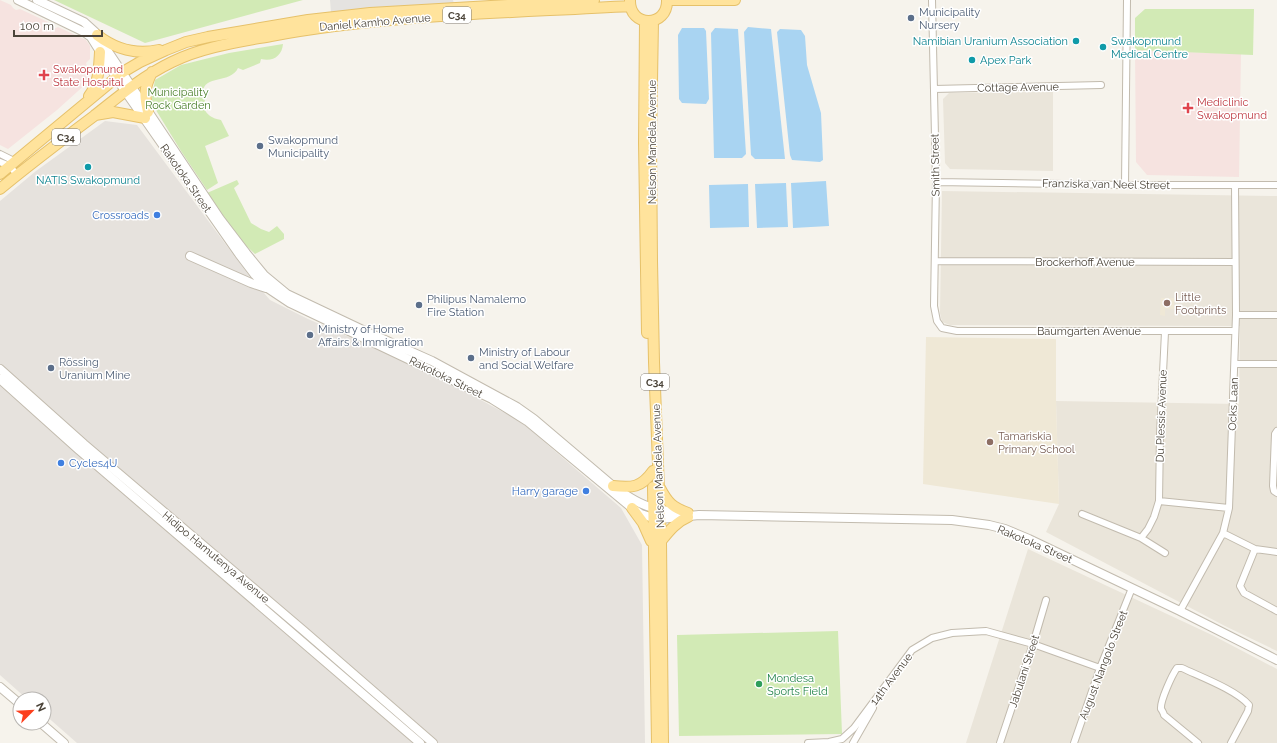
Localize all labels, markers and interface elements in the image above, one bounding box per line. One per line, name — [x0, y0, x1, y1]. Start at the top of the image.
place label: Municipality Nursery — [919, 6, 980, 32]
road number: C34 — [443, 7, 471, 23]
street label: Daniel Kamho Avenue — [319, 11, 432, 34]
scale bar — [14, 12, 102, 38]
marker: Municipality Nursery — [906, 13, 916, 23]
text: 100 m — [20, 19, 54, 33]
place label: Namibian Uranium Association — [913, 35, 1068, 48]
place label: Swakopmund Medical Centre — [1111, 35, 1188, 61]
marker: Namibian Uranium Association — [1071, 36, 1081, 46]
marker: Swakopmund Medical Centre — [1098, 42, 1108, 52]
place label: Apex Park — [980, 54, 1031, 67]
marker: Apex Park — [967, 55, 977, 65]
place label: Swakopmund State Hospital — [53, 63, 124, 89]
marker: Swakopmund State Hospital — [38, 69, 50, 81]
street label: Nelson Mandela Avenue — [646, 79, 659, 204]
street label: Cottage Avenue — [977, 80, 1059, 95]
park label: Municipality Rock Garden — [145, 86, 211, 112]
place label: Mediclinic Swakopmund — [1197, 96, 1267, 122]
marker: Mediclinic Swakopmund — [1182, 102, 1194, 114]
road number: C34 — [52, 129, 80, 145]
street label: Smith Street — [928, 133, 943, 196]
place label: Swakopmund Municipality — [268, 134, 338, 160]
marker: Swakopmund Municipality — [255, 141, 265, 151]
street label: Rakotoka Street — [157, 142, 214, 215]
marker: NATIS Swakopmund — [83, 162, 93, 172]
place label: NATIS Swakopmund — [36, 174, 140, 187]
street label: Franziska van Neel Street — [1042, 177, 1170, 192]
place label: Crossroads — [92, 209, 149, 222]
marker: Crossroads — [152, 210, 162, 220]
street label: Brockerhoff Avenue — [1035, 256, 1135, 269]
place label: Little Footprints — [1175, 291, 1226, 317]
place label: Philipus Namalemo Fire Station — [427, 293, 527, 319]
marker: Little Footprints — [1162, 298, 1172, 308]
marker: Philipus Namalemo Fire Station — [414, 300, 424, 310]
place label: Ministry of Home Affairs & Immigration — [318, 323, 423, 349]
street label: Baumgarten Avenue — [1037, 325, 1142, 338]
marker: Ministry of Home Affairs & Immigration — [305, 330, 315, 340]
place label: Ministry of Labour and Social Welfare — [479, 346, 574, 372]
marker: Ministry of Labour and Social Welfare — [466, 353, 476, 363]
street label: Rakotoka Street — [407, 354, 485, 401]
place label: Rössing Uranium Mine — [59, 356, 131, 382]
marker: Rössing Uranium Mine — [46, 363, 56, 373]
street label: Du Plessis Avenue — [1153, 369, 1170, 463]
road number: C34 — [641, 374, 669, 390]
street label: Ocks Laan — [1226, 377, 1241, 431]
street label: Nelson Mandela Avenue — [650, 403, 667, 528]
place label: Tamariskia Primary School — [998, 430, 1075, 456]
marker: Tamariskia Primary School — [985, 437, 995, 447]
place label: Cycles4U — [69, 457, 117, 470]
marker: Cycles4U — [56, 458, 66, 468]
place label: Harry garage — [512, 485, 579, 498]
marker: Harry garage — [581, 486, 591, 496]
street label: Hidipo Hamutenya Avenue — [159, 509, 272, 606]
street label: Rakotoka Street — [995, 523, 1075, 566]
street label: August Nangolo Street — [1077, 608, 1130, 722]
street label: Jabulani Street — [1007, 633, 1042, 709]
street label: 14th Avenue — [868, 650, 916, 708]
place label: Mondesa Sports Field — [767, 672, 828, 698]
marker: Mondesa Sports Field — [754, 679, 764, 689]
north arrow — [12, 691, 52, 731]
text: N — [33, 701, 48, 714]

